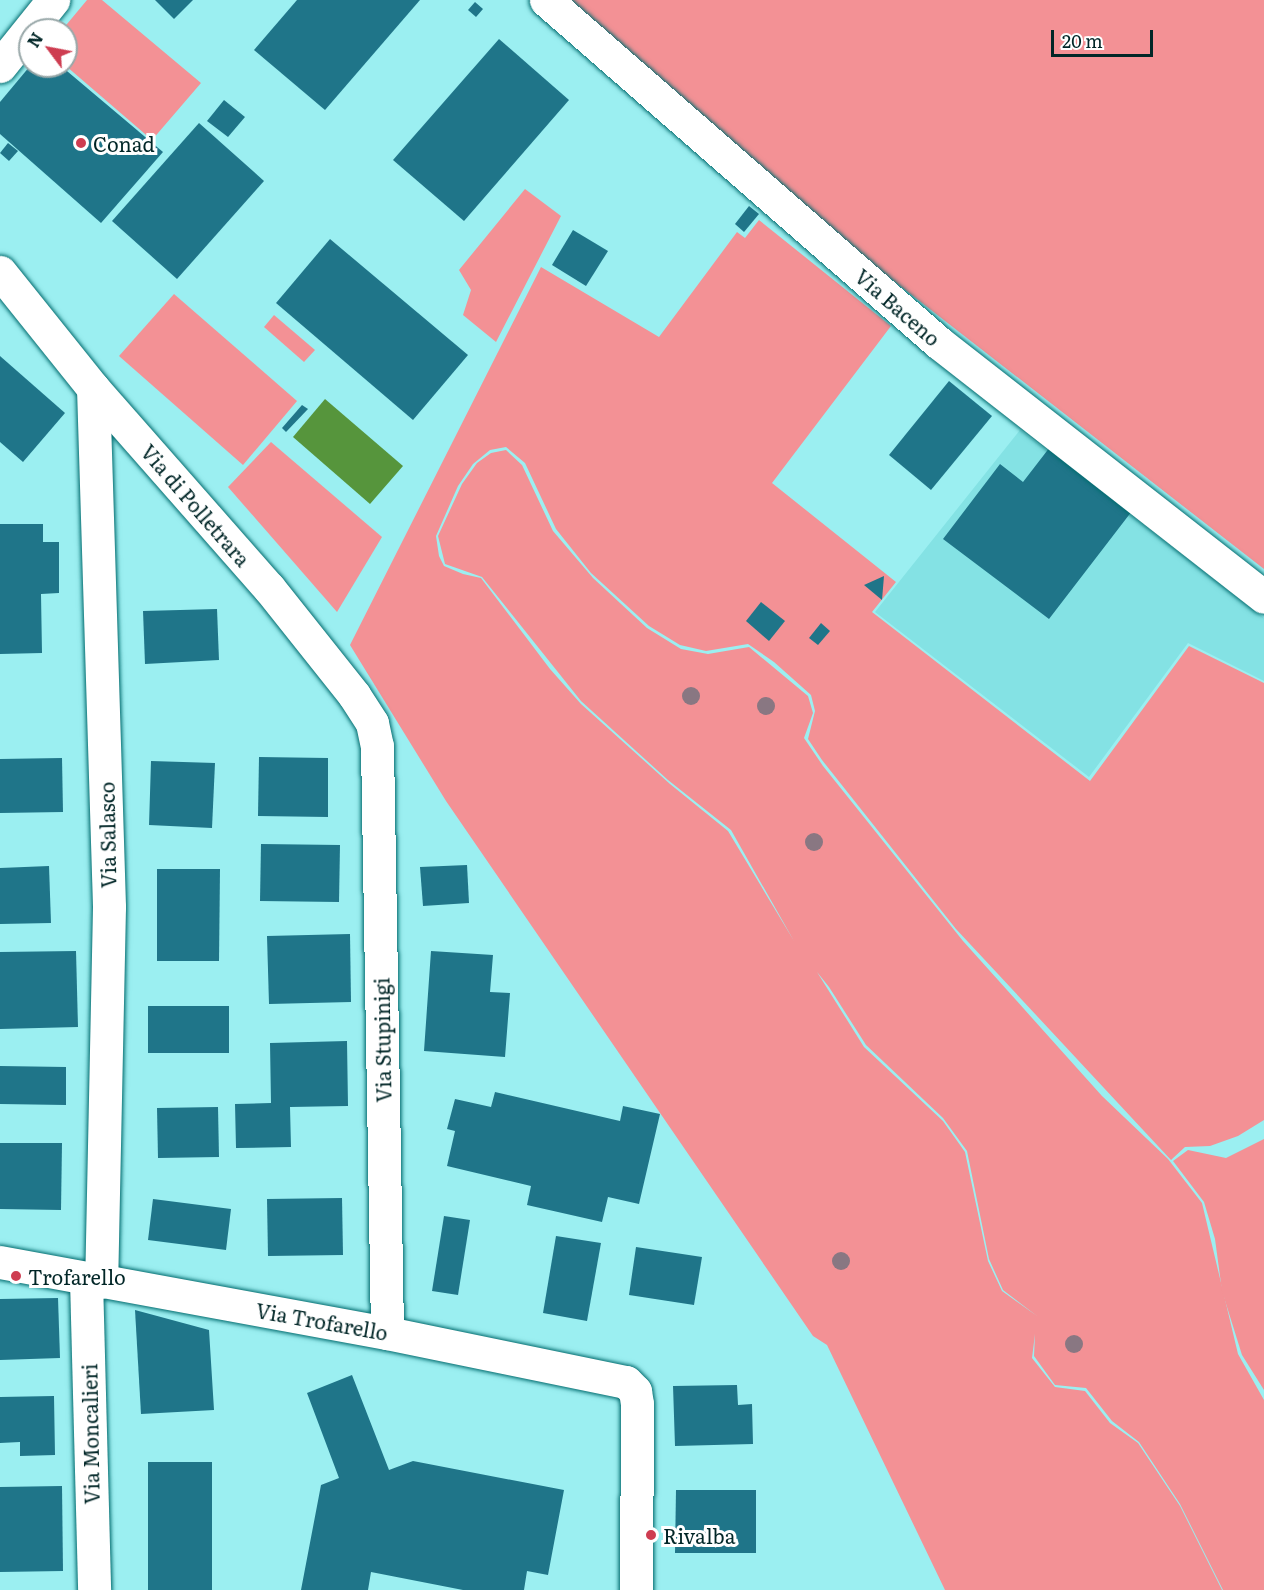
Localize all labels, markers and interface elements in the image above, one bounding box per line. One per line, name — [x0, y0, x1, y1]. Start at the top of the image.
north arrow — [18, 18, 78, 78]
scale bar — [1054, 18, 1156, 56]
text: N — [21, 27, 48, 52]
text: 20 m — [1062, 27, 1103, 54]
place label: Conad — [93, 131, 155, 155]
marker: Conad — [74, 136, 88, 150]
street label: Via Baceno — [851, 264, 945, 350]
street label: Via di Polletrara — [137, 439, 255, 571]
street label: Via Salasco — [94, 782, 120, 888]
street label: Via Stupinigi — [369, 977, 395, 1103]
place label: Trofarello — [28, 1264, 126, 1288]
marker: Trofarello — [9, 1269, 23, 1283]
street label: Via Trofarello — [254, 1298, 390, 1344]
street label: Via Moncalieri — [77, 1363, 103, 1505]
place label: Rivalba — [663, 1523, 735, 1547]
marker: Rivalba — [644, 1528, 658, 1542]

